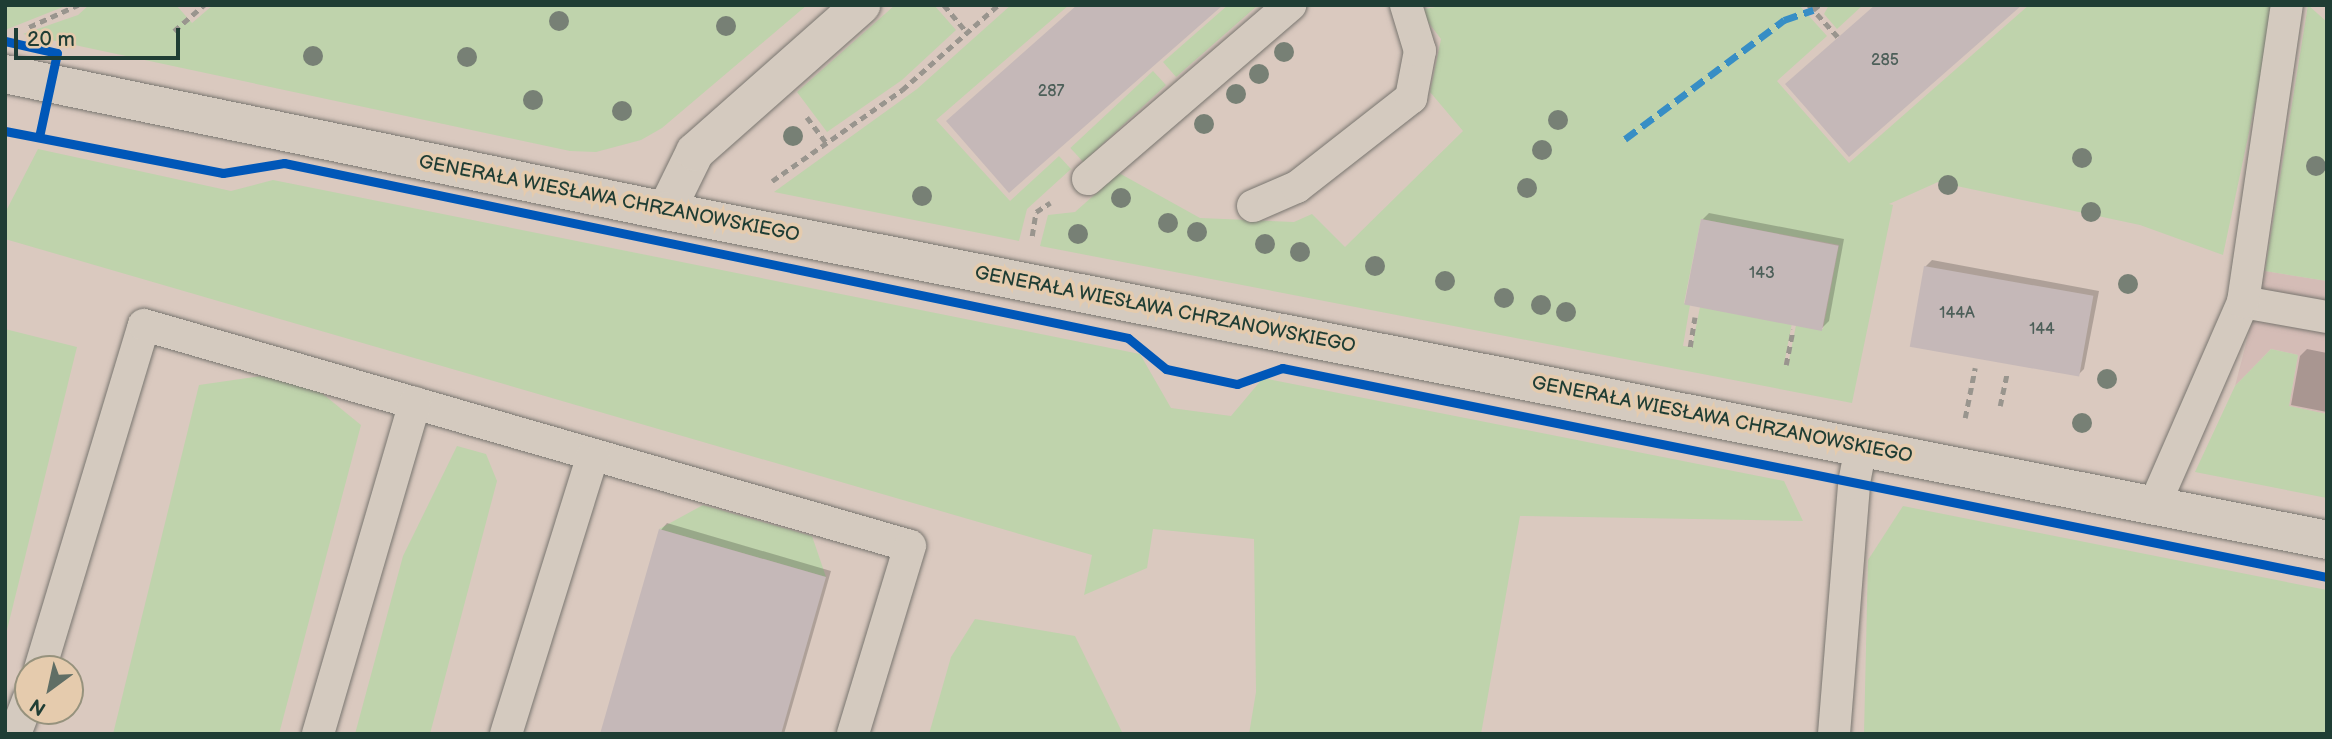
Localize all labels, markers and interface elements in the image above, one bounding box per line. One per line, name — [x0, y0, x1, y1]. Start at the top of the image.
scale bar — [18, 14, 184, 58]
text: 20 m — [27, 27, 75, 52]
house number: 285 — [1871, 51, 1899, 71]
house number: 287 — [1038, 82, 1064, 102]
street label: GENERAŁA WIESŁAWA CHRZANOWSKIEGO — [416, 151, 802, 247]
street label: GENERAŁA WIESŁAWA CHRZANOWSKIEGO — [972, 262, 1358, 358]
house number: 143 — [1749, 264, 1775, 284]
house number: 144A — [1939, 304, 1975, 324]
house number: 144 — [2029, 320, 2055, 340]
street label: GENERAŁA WIESŁAWA CHRZANOWSKIEGO — [1529, 372, 1915, 468]
north arrow — [14, 655, 84, 725]
text: N — [26, 693, 51, 720]

